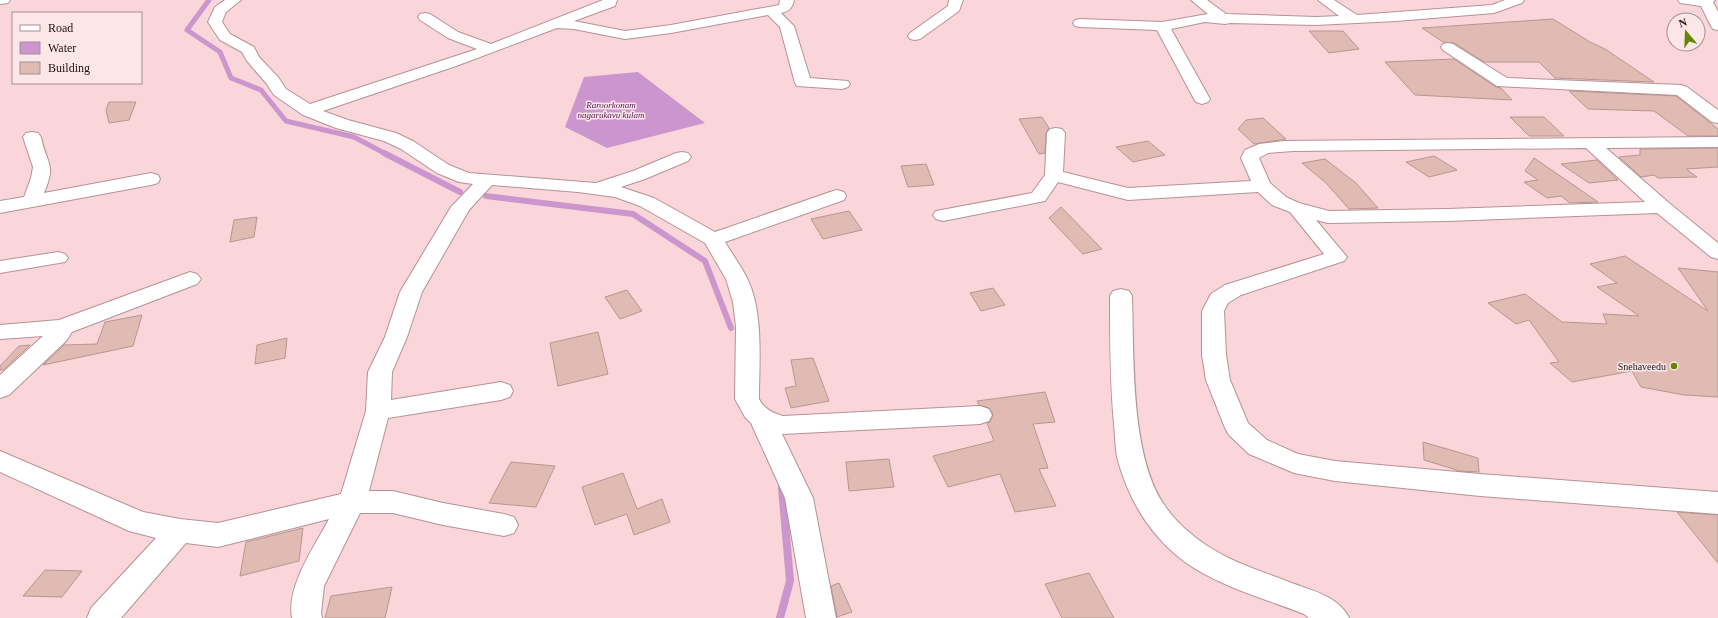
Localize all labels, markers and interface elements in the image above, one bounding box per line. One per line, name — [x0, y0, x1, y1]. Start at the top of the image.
legend — [12, 12, 142, 84]
north arrow — [1666, 12, 1706, 52]
text: N — [1677, 16, 1689, 30]
text: Road — [48, 21, 73, 35]
text: Water — [48, 41, 76, 55]
text: Building — [48, 61, 90, 75]
water label: Raroorkonam nagarukavu kulam — [577, 100, 645, 120]
place label: Snehaveedu — [1618, 361, 1666, 372]
marker: Snehaveedu — [1669, 361, 1679, 371]

